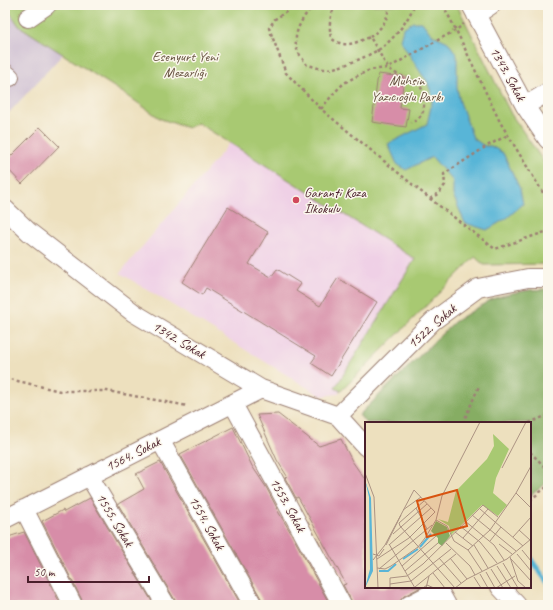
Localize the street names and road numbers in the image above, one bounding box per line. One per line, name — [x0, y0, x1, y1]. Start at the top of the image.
street label: 1343. Sokak — [486, 44, 530, 105]
street label: 1522. Sokak — [404, 300, 460, 352]
street label: 1342. Sokak — [149, 318, 209, 363]
street label: 1564. Sokak — [103, 433, 164, 475]
street label: 1553. Sokak — [266, 475, 310, 536]
street label: 1555. Sokak — [93, 490, 138, 550]
street label: 1554. Sokak — [185, 493, 229, 554]

